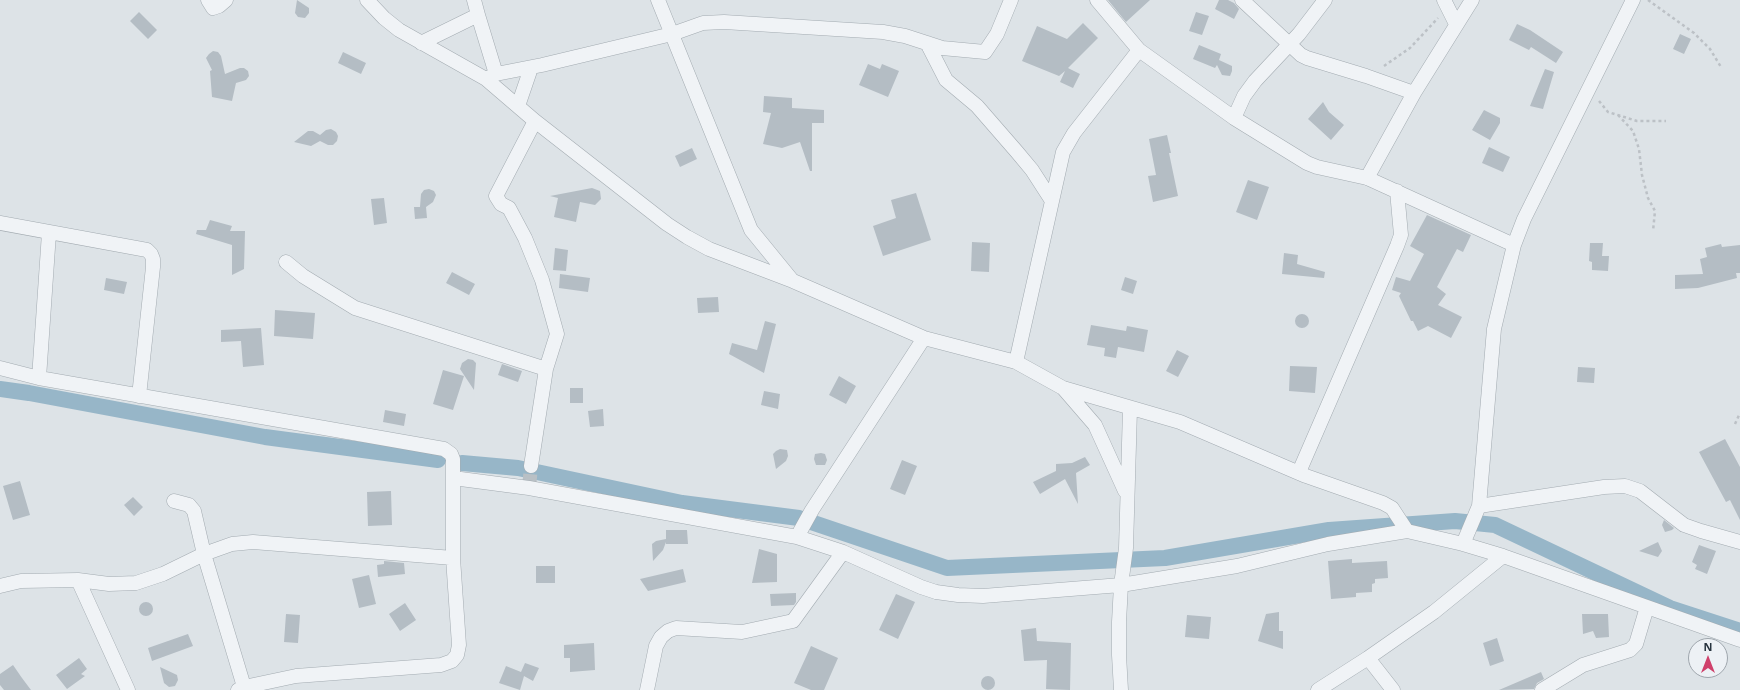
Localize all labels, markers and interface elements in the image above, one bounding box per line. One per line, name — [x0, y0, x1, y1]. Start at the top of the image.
north arrow — [1688, 638, 1728, 678]
text: N — [1704, 639, 1712, 654]

